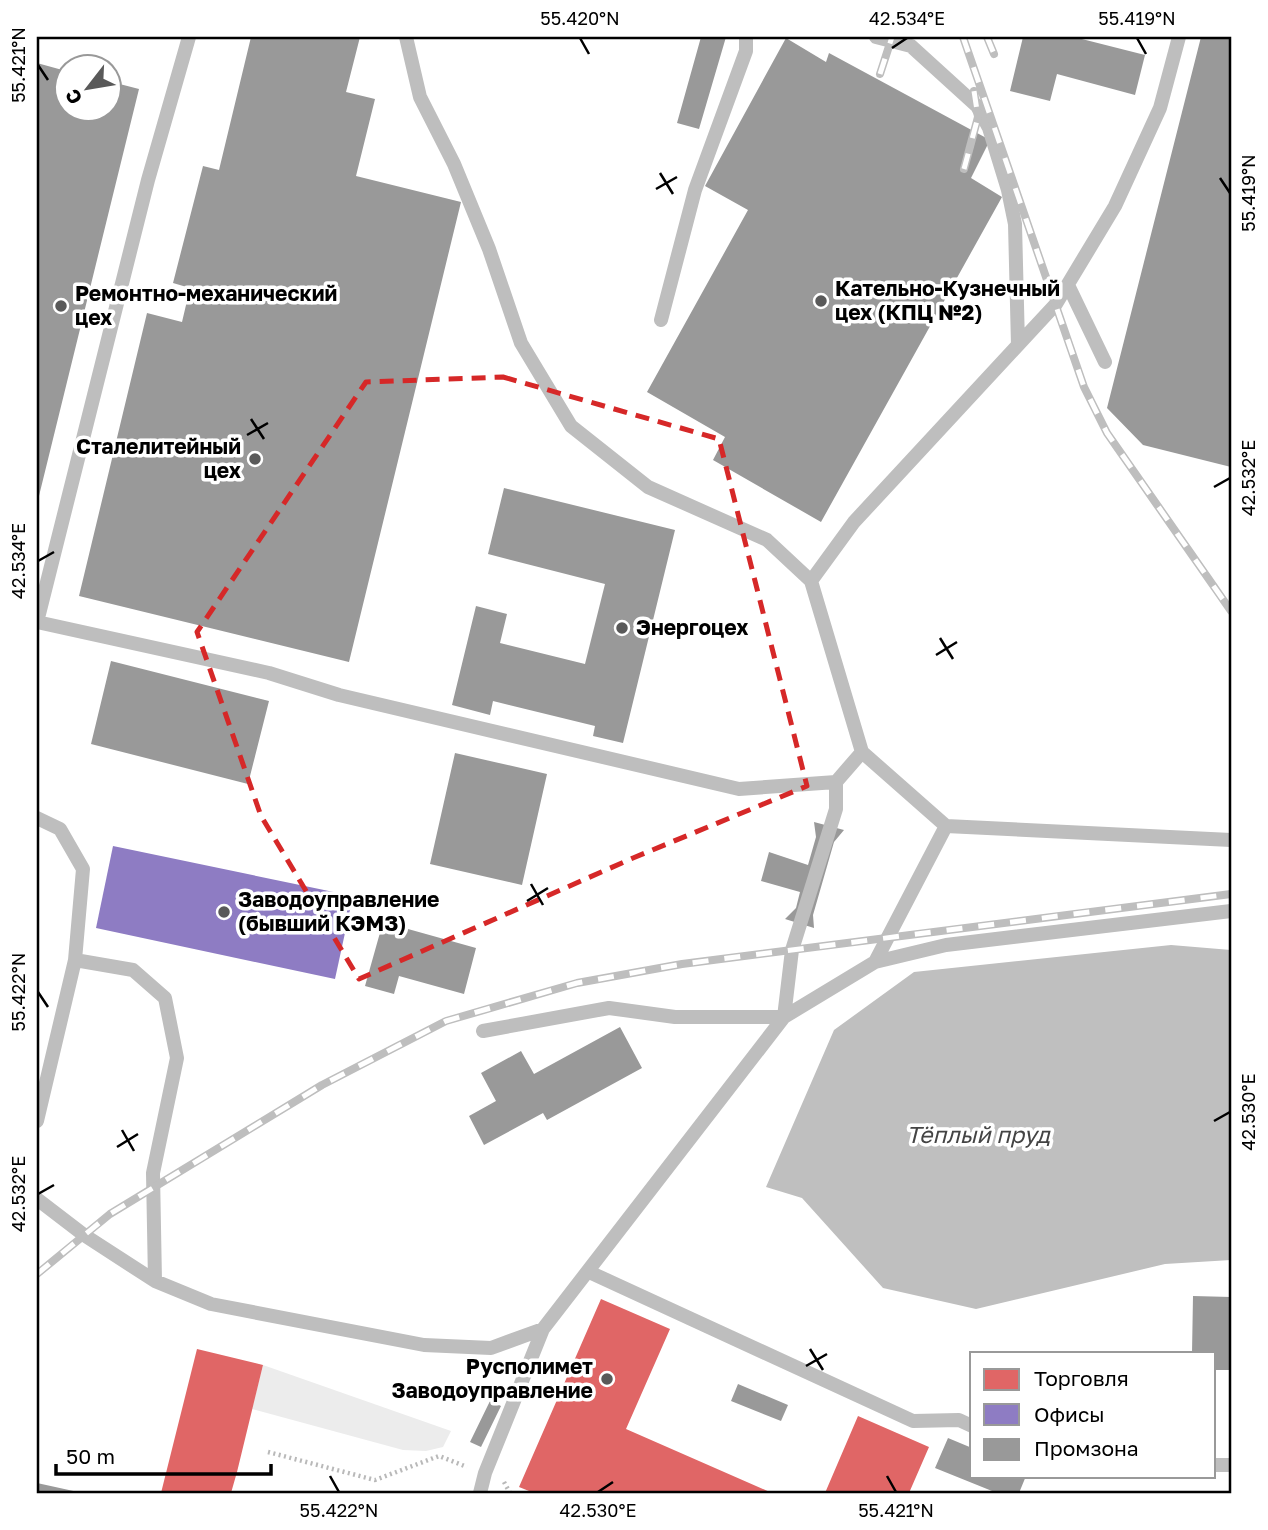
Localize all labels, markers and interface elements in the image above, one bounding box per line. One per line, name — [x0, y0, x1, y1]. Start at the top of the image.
text: 55.420°N — [540, 7, 620, 29]
text: 42.534°E — [869, 7, 945, 29]
text: 55.419°N — [1098, 7, 1176, 29]
text: 55.421°N — [7, 27, 29, 103]
north arrow — [52, 52, 122, 122]
text: С — [60, 85, 86, 109]
text: 55.419°N — [1237, 154, 1259, 232]
place label: Кательно-Кузнечный цех (КПЦ №2) — [835, 275, 1060, 325]
place label: Ремонтно-механический цех — [75, 280, 337, 330]
marker: Кательно-Кузнечный цех (КПЦ №2) — [813, 293, 829, 309]
marker: Ремонтно-механический цех — [53, 298, 69, 314]
place label: Сталелитейный цех — [76, 433, 241, 483]
text: 42.532°E — [1237, 440, 1259, 516]
marker: Сталелитейный цех — [247, 451, 263, 467]
text: 42.534°E — [7, 523, 29, 599]
place label: Энергоцех — [636, 614, 748, 640]
marker: Энергоцех — [614, 620, 630, 636]
place label: Заводоуправление (бывший КЭМЗ) — [238, 886, 439, 936]
marker: Заводоуправление (бывший КЭМЗ) — [216, 904, 232, 920]
text: 55.422°N — [7, 953, 29, 1031]
text: 42.530°E — [1237, 1074, 1259, 1150]
water label: Тёплый пруд — [906, 1120, 1051, 1148]
text: 42.532°E — [7, 1156, 29, 1232]
legend — [970, 1352, 1216, 1478]
place label: Русполимет Заводоуправление — [392, 1353, 593, 1403]
text: Торговля — [1034, 1365, 1129, 1391]
marker: Русполимет Заводоуправление — [599, 1371, 615, 1387]
text: Офисы — [1034, 1401, 1105, 1427]
scale bar — [56, 1432, 271, 1476]
text: Промзона — [1034, 1435, 1139, 1461]
text: 50 m — [66, 1443, 115, 1469]
text: 55.422°N — [300, 1499, 378, 1521]
text: 42.530°E — [560, 1499, 636, 1521]
text: 55.421°N — [858, 1499, 934, 1521]

